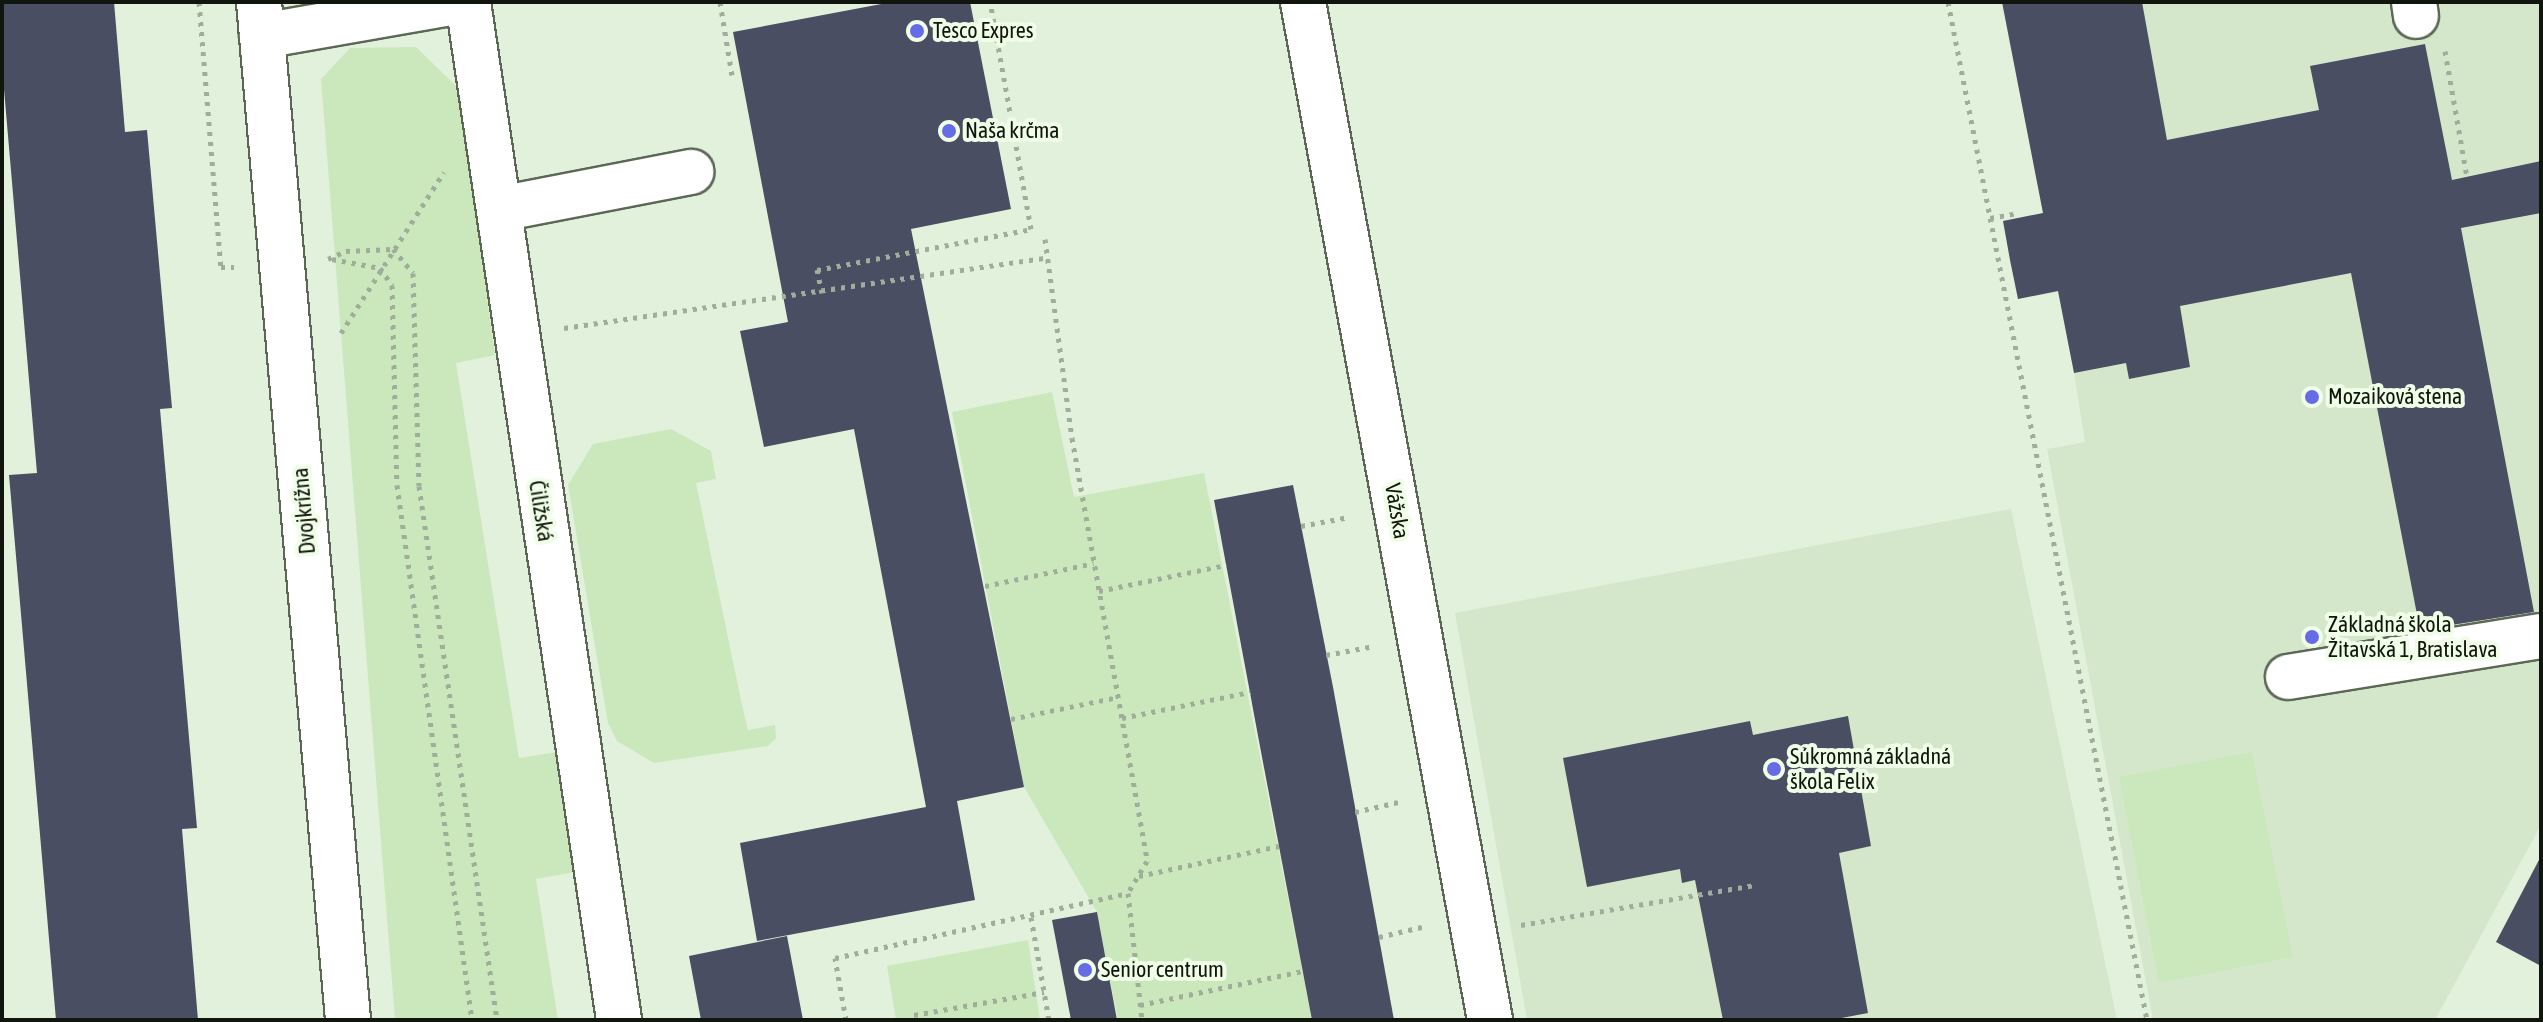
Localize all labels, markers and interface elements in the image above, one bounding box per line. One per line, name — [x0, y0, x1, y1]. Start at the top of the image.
place label: Tesco Expres — [933, 18, 1034, 44]
marker: Tesco Expres — [908, 22, 926, 40]
place label: Naša krčma — [965, 118, 1060, 144]
marker: Naša krčma — [940, 122, 958, 140]
place label: Mozaiková stena — [2328, 384, 2462, 410]
marker: Mozaiková stena — [2303, 388, 2321, 406]
street label: Dvojkrížna — [287, 467, 321, 555]
street label: Čiližská — [523, 479, 559, 543]
street label: Vážska — [1379, 481, 1415, 541]
place label: Základná škola Žitavská 1, Bratislava — [2328, 611, 2498, 662]
marker: Základná škola Žitavská 1, Bratislava — [2303, 628, 2321, 646]
place label: Súkromná základná škola Felix — [1790, 743, 1951, 794]
marker: Súkromná základná škola Felix — [1765, 760, 1783, 778]
place label: Senior centrum — [1101, 957, 1224, 983]
marker: Senior centrum — [1076, 961, 1094, 979]

